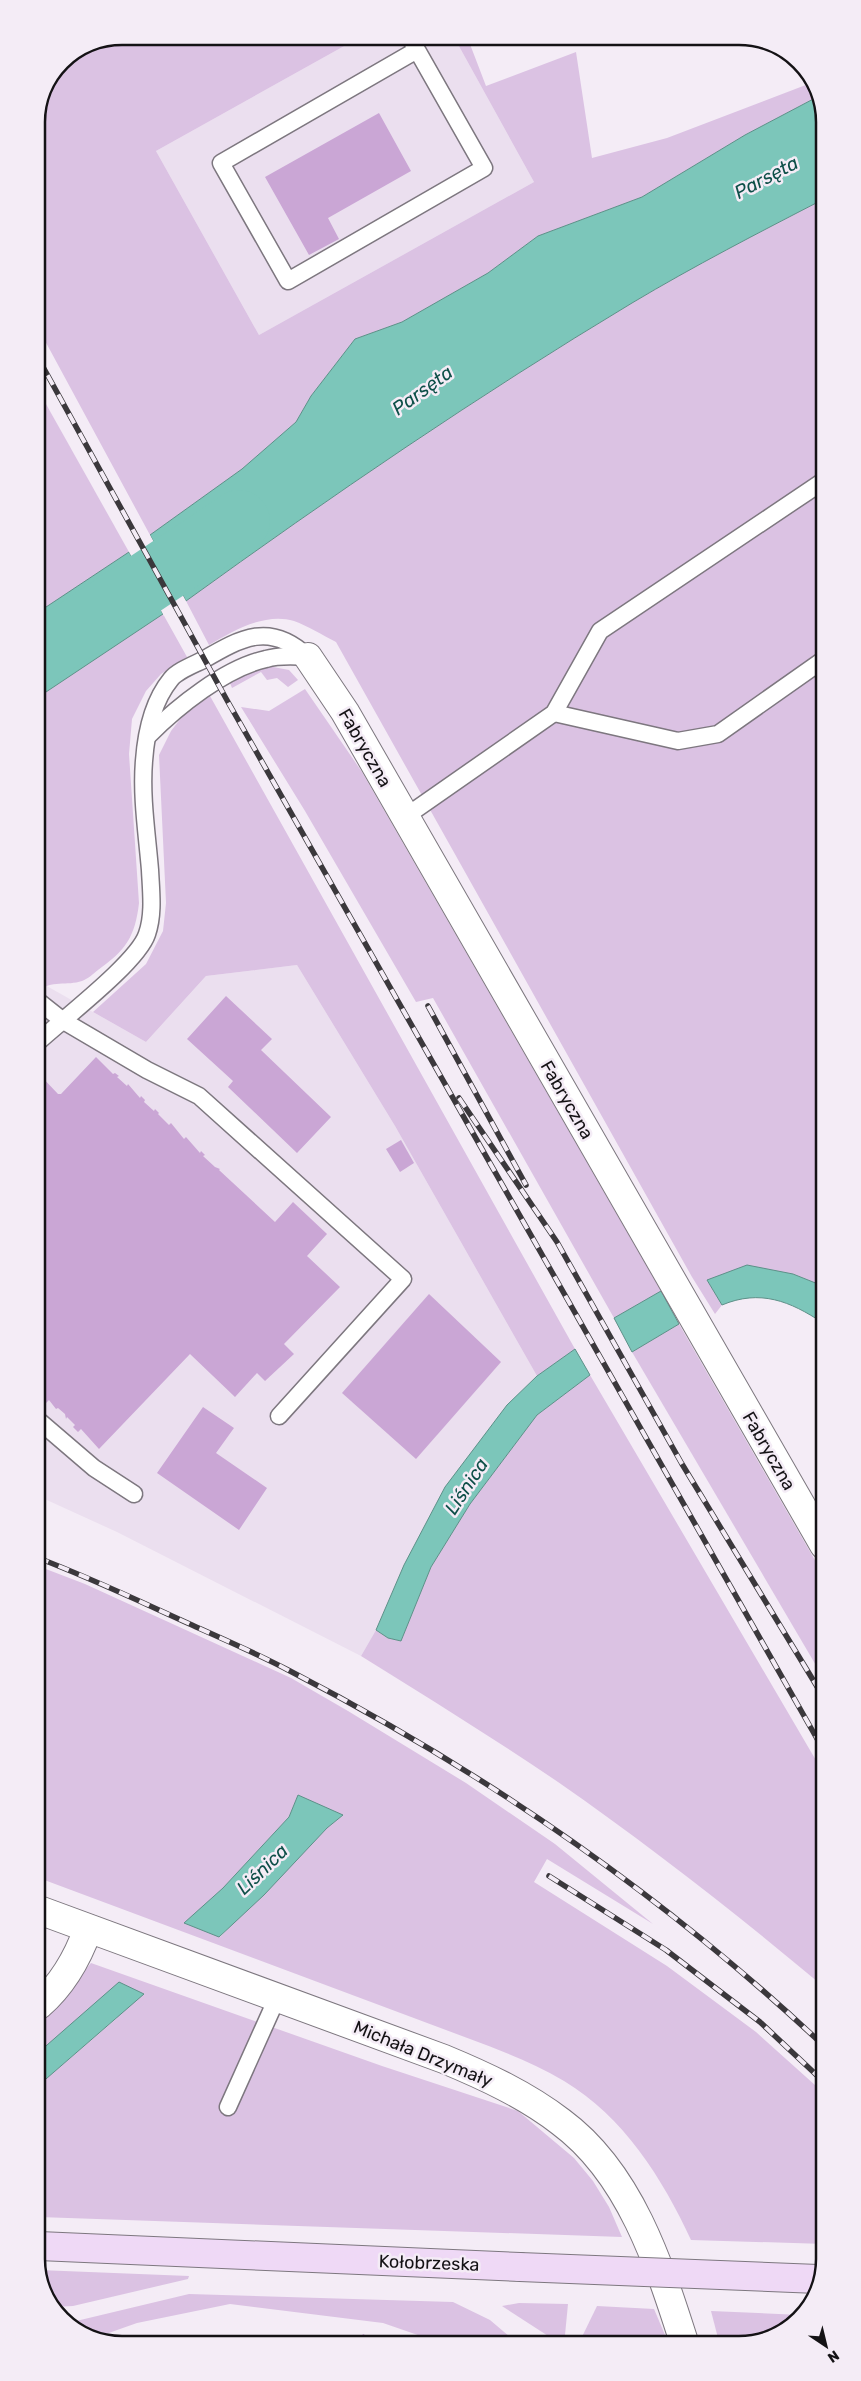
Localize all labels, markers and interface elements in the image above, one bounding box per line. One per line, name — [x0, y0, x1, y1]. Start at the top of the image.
water label: Parsęta — [730, 151, 802, 204]
water label: Parsęta — [388, 361, 457, 420]
street label: Fabryczna — [334, 705, 396, 791]
street label: Fabryczna — [536, 1057, 598, 1143]
street label: Fabryczna — [738, 1408, 800, 1494]
water label: Liśnica — [440, 1454, 493, 1519]
water label: Liśnica — [232, 1839, 293, 1899]
street label: Michała Drzymały — [350, 2016, 496, 2092]
street label: Kołobrzeska — [378, 2250, 480, 2276]
north arrow — [801, 2321, 851, 2371]
text: N — [824, 2346, 842, 2366]

